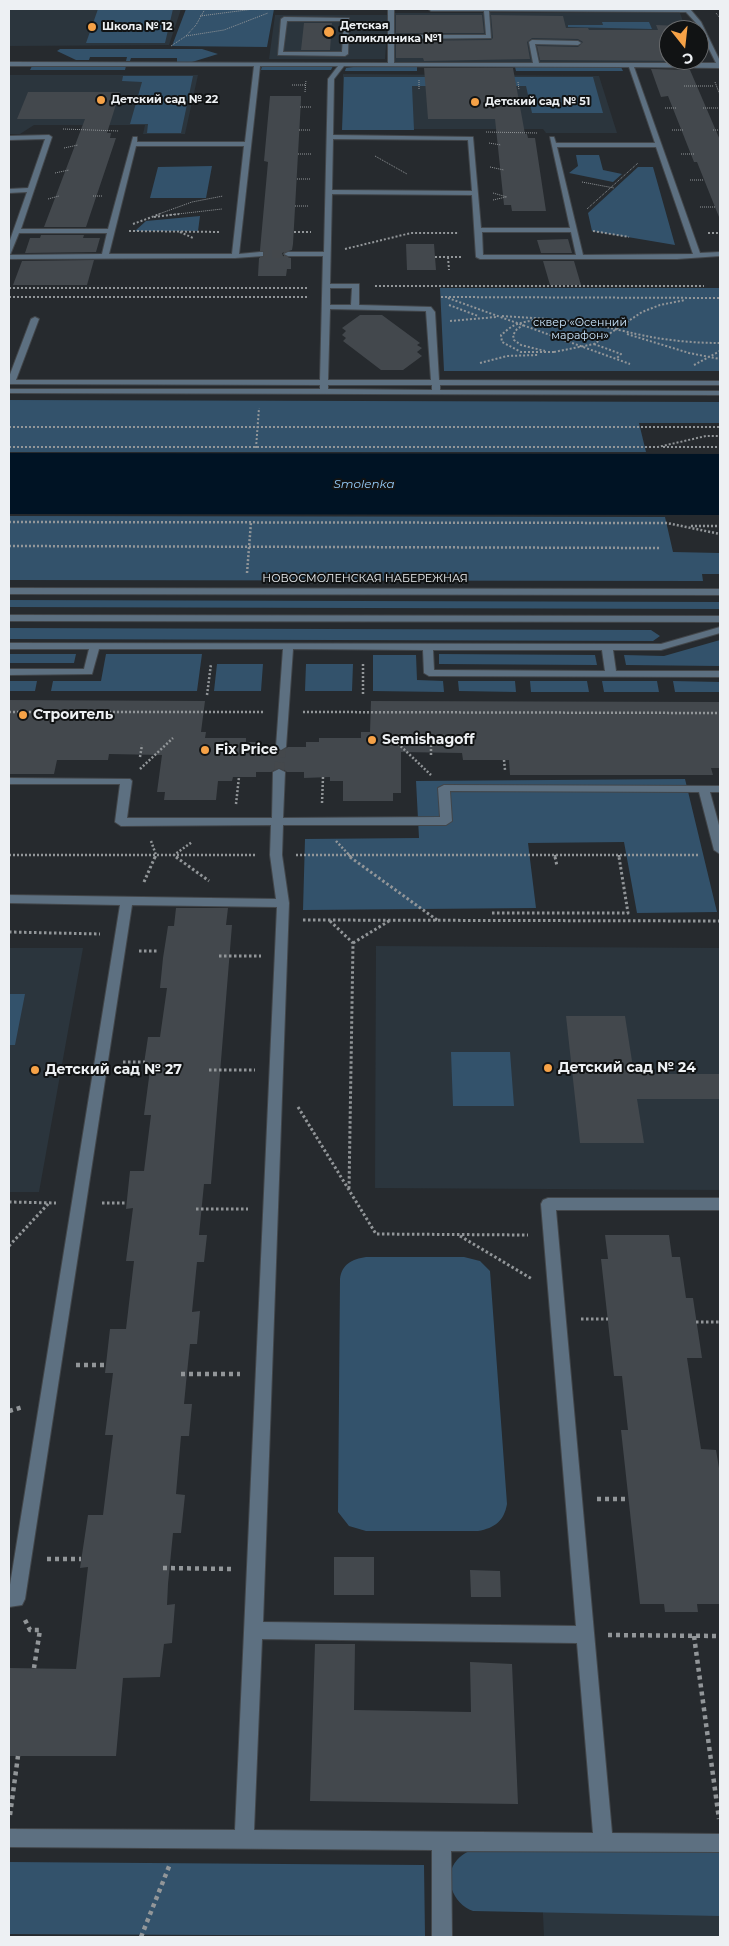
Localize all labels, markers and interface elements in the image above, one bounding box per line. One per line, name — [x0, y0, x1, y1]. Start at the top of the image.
place label: Детская поликлиника №1 — [340, 19, 442, 45]
place label: Школа № 12 — [102, 20, 172, 34]
north arrow — [659, 20, 709, 70]
marker: Школа № 12 — [86, 21, 98, 33]
marker: Детская поликлиника №1 — [322, 25, 336, 39]
text: С — [680, 48, 695, 69]
place label: Детский сад № 22 — [111, 93, 218, 107]
marker: Детский сад № 22 — [95, 94, 107, 106]
place label: Детский сад № 51 — [485, 95, 590, 109]
marker: Детский сад № 51 — [469, 96, 481, 108]
park label: сквер «Осенний марафон» — [533, 316, 627, 342]
water label: Smolenka — [333, 477, 395, 491]
street label: НОВОСМОЛЕНСКАЯ НАБЕРЕЖНАЯ — [262, 572, 468, 586]
place label: Строитель — [33, 707, 113, 723]
marker: Строитель — [17, 709, 29, 721]
place label: Semishagoff — [382, 732, 474, 748]
marker: Semishagoff — [366, 734, 378, 746]
place label: Fix Price — [215, 742, 278, 758]
marker: Fix Price — [199, 744, 211, 756]
place label: Детский сад № 24 — [558, 1060, 696, 1076]
place label: Детский сад № 27 — [45, 1062, 182, 1078]
marker: Детский сад № 24 — [542, 1062, 554, 1074]
marker: Детский сад № 27 — [29, 1064, 41, 1076]

